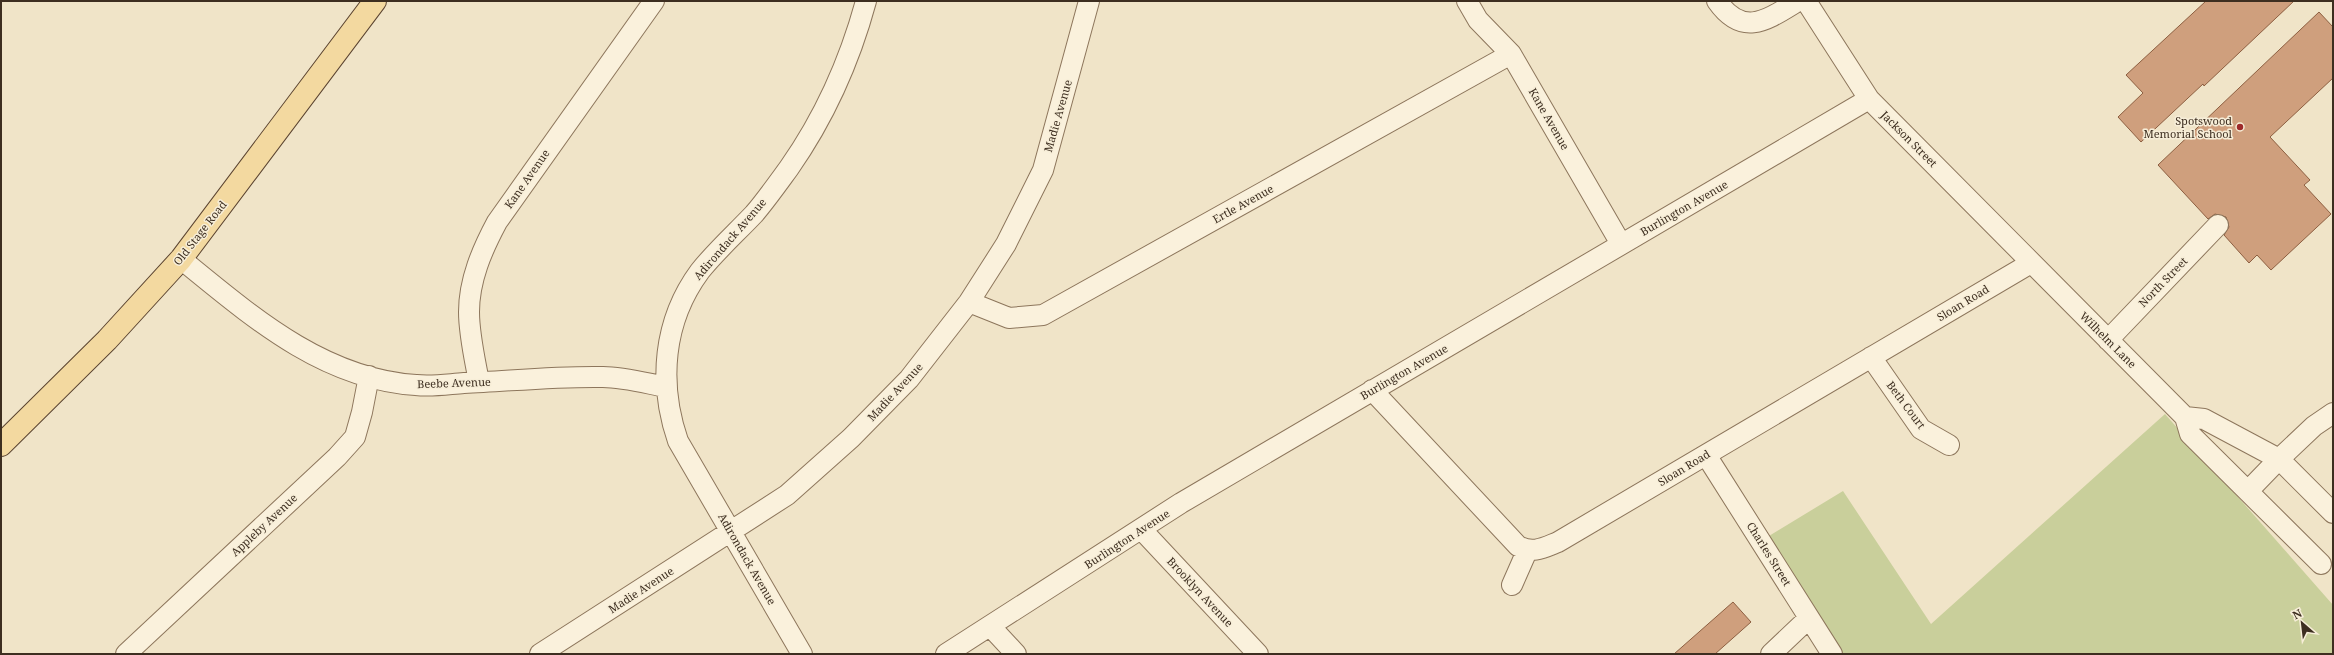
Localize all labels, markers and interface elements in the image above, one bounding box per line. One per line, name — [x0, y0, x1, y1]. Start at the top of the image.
street label: Madie Avenue — [1040, 78, 1075, 154]
street label: Kane Avenue — [1526, 85, 1573, 152]
street label: Jackson Street — [1877, 107, 1941, 170]
place label: Spotswood Memorial School — [2143, 113, 2233, 141]
marker: Spotswood Memorial School — [2235, 122, 2245, 132]
street label: Kane Avenue — [501, 146, 553, 211]
street label: Burlington Avenue — [1637, 176, 1730, 239]
street label: Ertle Avenue — [1210, 181, 1276, 226]
street label: Adirondack Avenue — [690, 195, 769, 283]
street label: Old Stage Road — [170, 197, 230, 268]
street label: North Street — [2135, 253, 2190, 310]
street label: Sloan Road — [1934, 281, 1992, 324]
street label: Wilhelm Lane — [2077, 308, 2140, 371]
street label: Burlington Avenue — [1357, 340, 1450, 403]
street label: Madie Avenue — [864, 359, 926, 424]
street label: Beebe Avenue — [417, 374, 491, 391]
street label: Beth Court — [1884, 378, 1929, 432]
street label: Sloan Road — [1655, 446, 1713, 489]
street label: Appleby Avenue — [227, 490, 300, 559]
street label: Burlington Avenue — [1081, 505, 1172, 572]
street label: Adirondack Avenue — [715, 510, 780, 607]
street label: Charles Street — [1744, 519, 1795, 589]
street label: Brooklyn Avenue — [1164, 553, 1237, 630]
street label: Madie Avenue — [605, 563, 676, 616]
north arrow — [2282, 603, 2322, 643]
text: N — [2290, 605, 2305, 622]

